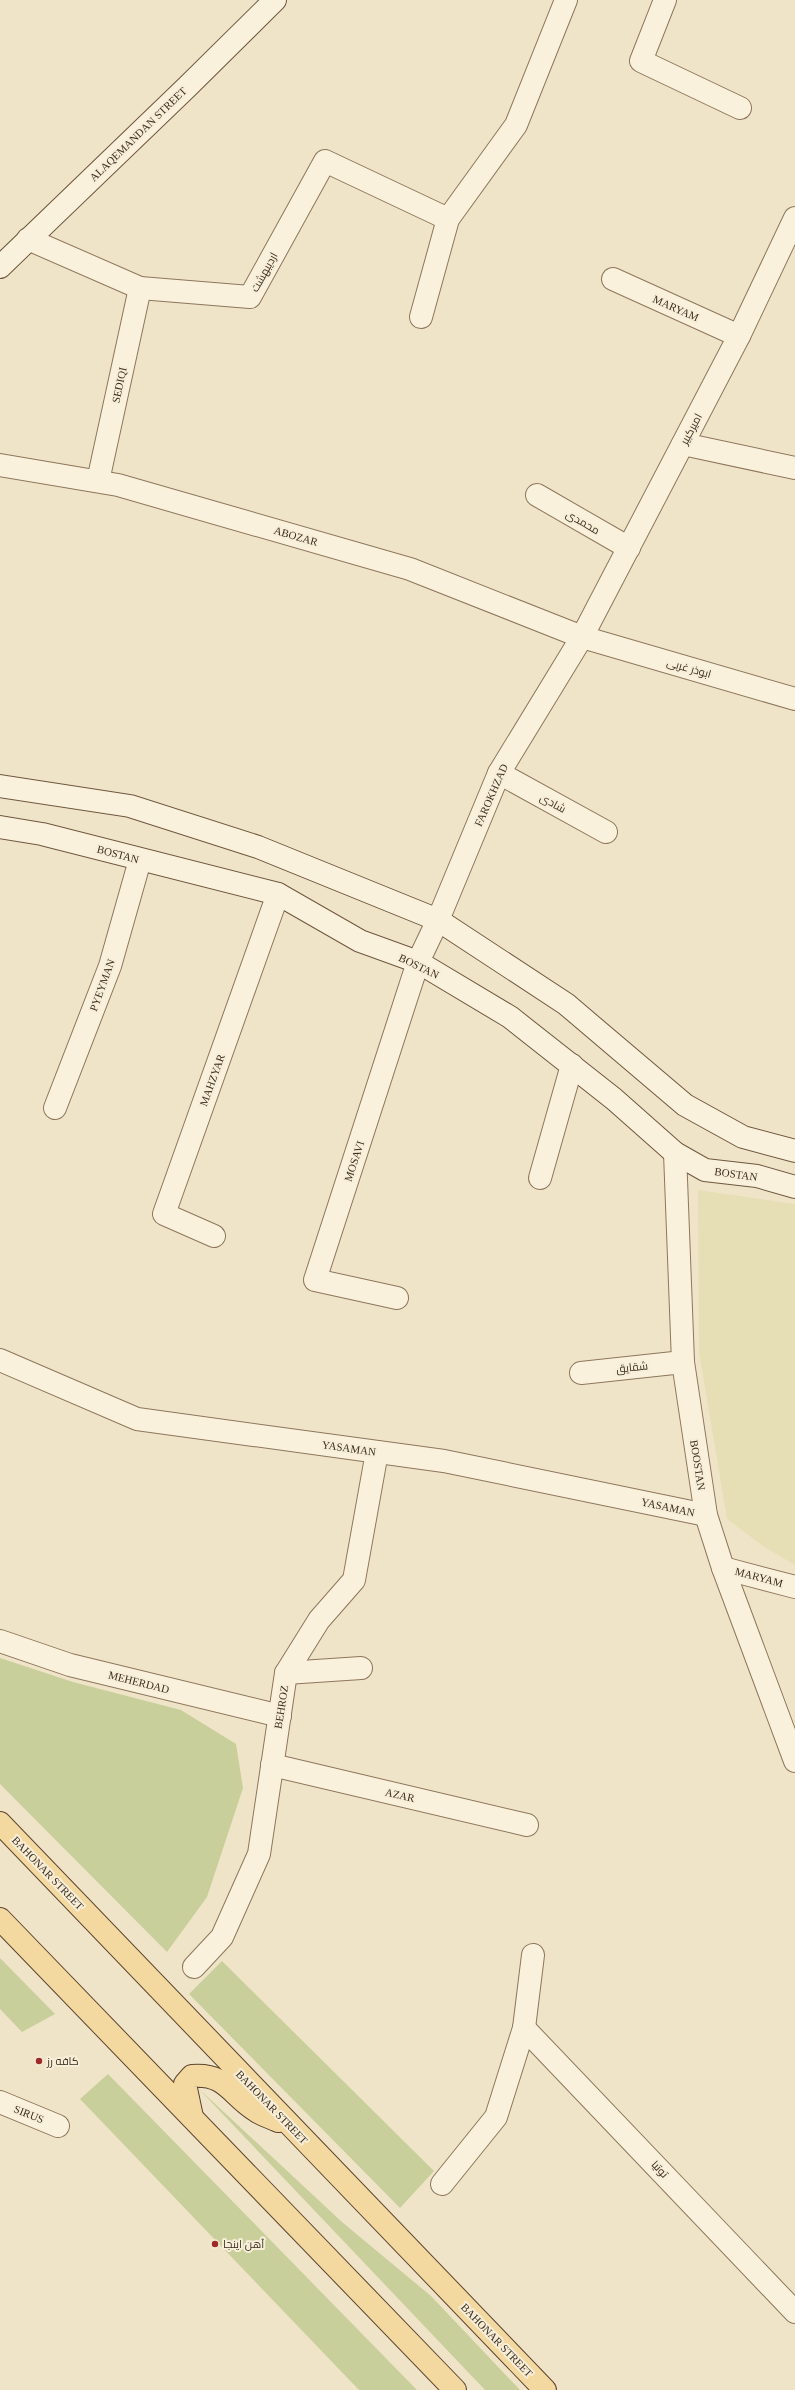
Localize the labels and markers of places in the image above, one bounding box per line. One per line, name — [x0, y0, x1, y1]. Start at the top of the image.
place label: کافه رز — [46, 2055, 79, 2068]
marker: کافه رز — [34, 2056, 44, 2066]
place label: آهن اینجا — [223, 2238, 264, 2251]
marker: آهن اینجا — [210, 2239, 220, 2249]

